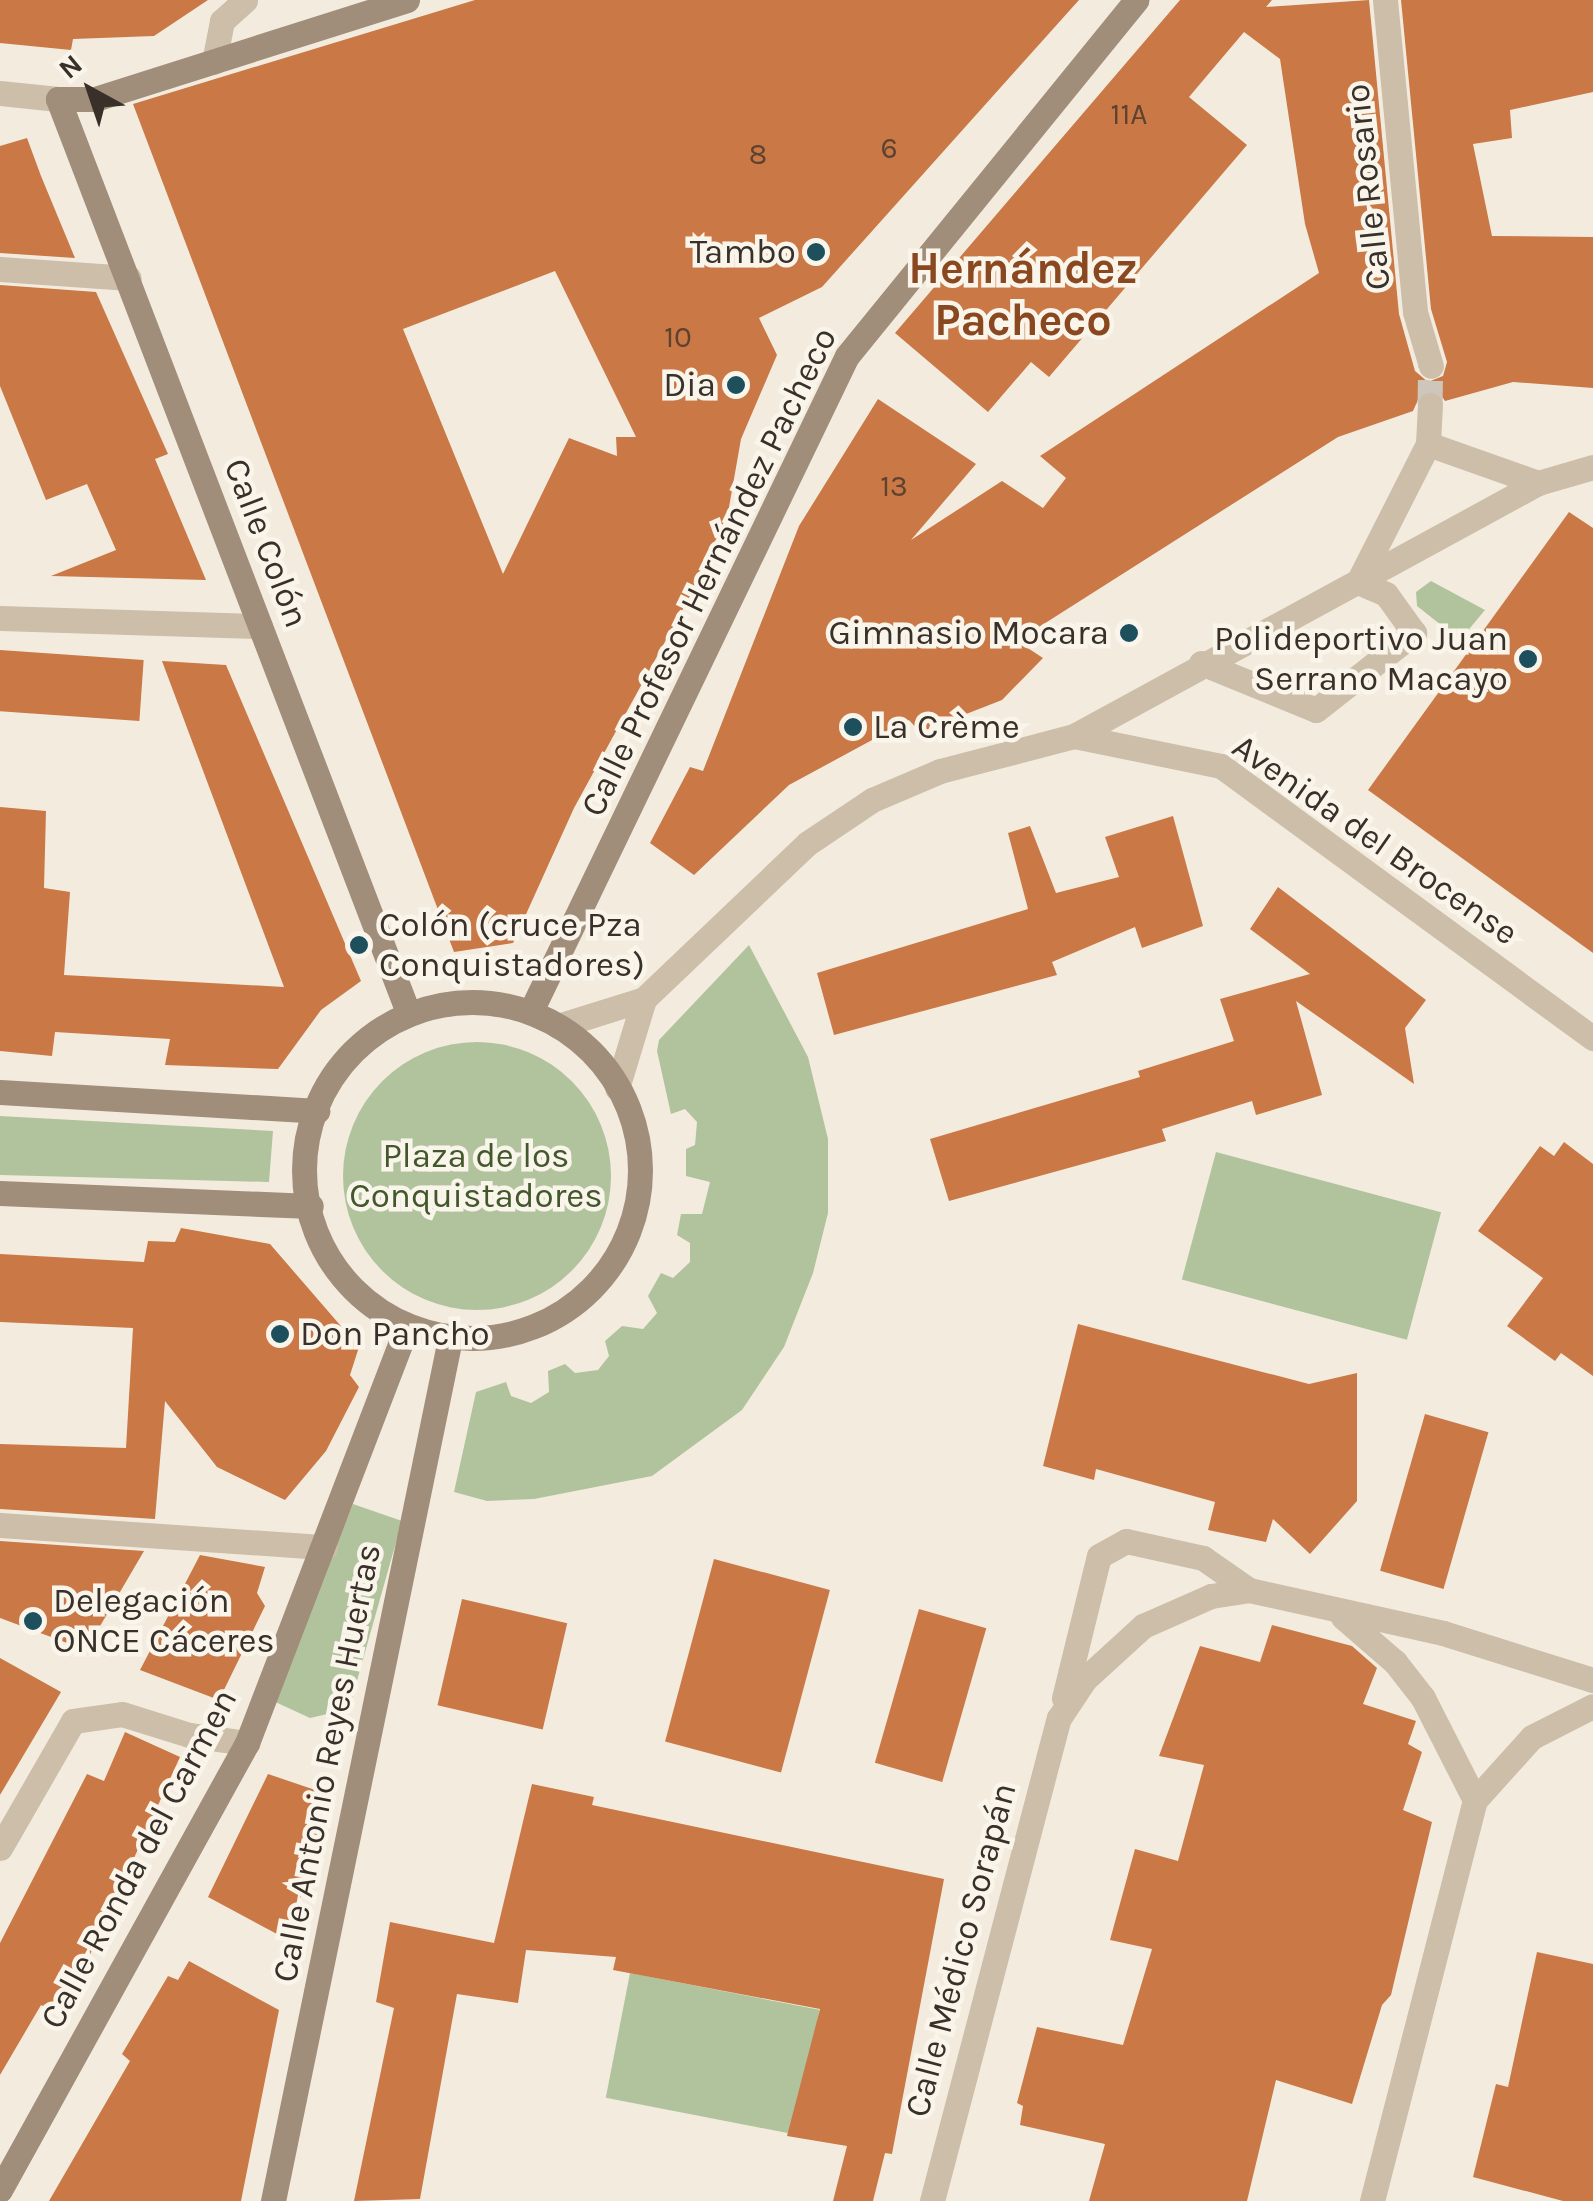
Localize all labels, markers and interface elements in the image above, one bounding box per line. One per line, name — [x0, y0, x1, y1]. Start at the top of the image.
north arrow — [40, 40, 140, 140]
text: N — [52, 48, 89, 86]
street label: Calle Rosario — [1336, 82, 1400, 292]
house number: 11A — [1110, 96, 1148, 132]
house number: 6 — [880, 130, 898, 166]
house number: 8 — [749, 136, 767, 172]
place label: Tambo — [690, 231, 796, 273]
marker: Tambo — [805, 241, 827, 263]
district label: Hernández Pacheco — [908, 242, 1138, 348]
house number: 10 — [664, 319, 692, 355]
street label: Calle Profesor Hernández Pacheco — [572, 321, 846, 823]
place label: Dia — [663, 364, 716, 406]
marker: Dia — [725, 374, 747, 396]
street label: Calle Colón — [215, 453, 317, 633]
house number: 13 — [880, 468, 908, 504]
place label: Gimnasio Mocara — [829, 612, 1109, 654]
place label: Polideportivo Juan Serrano Macayo — [1214, 618, 1508, 700]
marker: Gimnasio Mocara — [1118, 622, 1140, 644]
marker: Polideportivo Juan Serrano Macayo — [1517, 648, 1539, 670]
place label: La Crème — [873, 706, 1020, 748]
marker: La Crème — [842, 716, 864, 738]
street label: Avenida del Brocense — [1224, 726, 1526, 954]
place label: Colón (cruce Pza Conquistadores) — [379, 904, 645, 986]
marker: Colón (cruce Pza Conquistadores) — [348, 934, 370, 956]
park label: Plaza de los Conquistadores — [349, 1135, 603, 1217]
place label: Don Pancho — [300, 1313, 490, 1355]
marker: Don Pancho — [269, 1323, 291, 1345]
street label: Calle Antonio Reyes Huertas — [264, 1540, 390, 1986]
place label: Delegación ONCE Cáceres — [53, 1580, 275, 1662]
marker: Delegación ONCE Cáceres — [22, 1610, 44, 1632]
street label: Calle Ronda del Carmen — [32, 1682, 246, 2036]
street label: Calle Médico Sorapán — [896, 1778, 1026, 2122]

